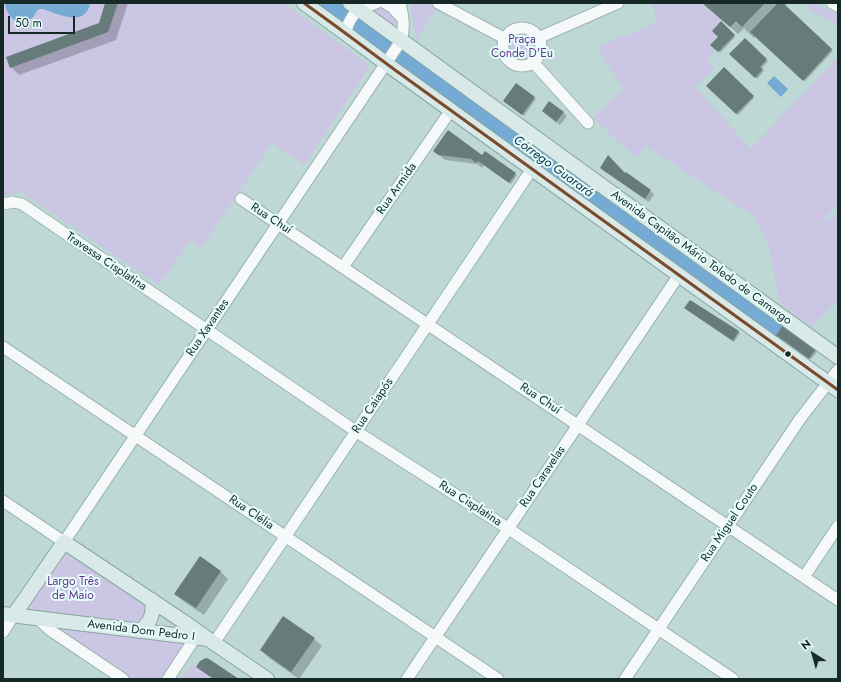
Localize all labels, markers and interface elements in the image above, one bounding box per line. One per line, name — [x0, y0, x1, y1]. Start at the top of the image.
scale bar — [10, 8, 77, 34]
text: 50 m — [15, 14, 42, 32]
park label: Praça Conde D'Eu — [491, 33, 553, 61]
water label: Córrego Guarará — [510, 133, 596, 201]
street label: Rua Armida — [374, 160, 420, 218]
street label: Avenida Capitão Mário Toledo de Camargo — [608, 188, 794, 328]
street label: Rua Chuí — [248, 200, 294, 238]
street label: Travessa Cisplatina — [63, 230, 149, 294]
street label: Rua Xavantes — [184, 297, 232, 359]
unlabelled marker — [783, 349, 793, 359]
street label: Rua Caiapós — [349, 376, 397, 436]
street label: Rua Chuí — [517, 380, 563, 418]
street label: Rua Caravelas — [517, 444, 569, 510]
street label: Rua Cisplatina — [436, 478, 504, 530]
street label: Rua Miguel Couto — [698, 481, 762, 565]
street label: Rua Clélia — [226, 493, 276, 533]
park label: Largo Três de Maio — [47, 575, 99, 603]
street label: Avenida Dom Pedro I — [86, 617, 196, 645]
north arrow — [793, 634, 833, 674]
text: N — [797, 635, 814, 653]

